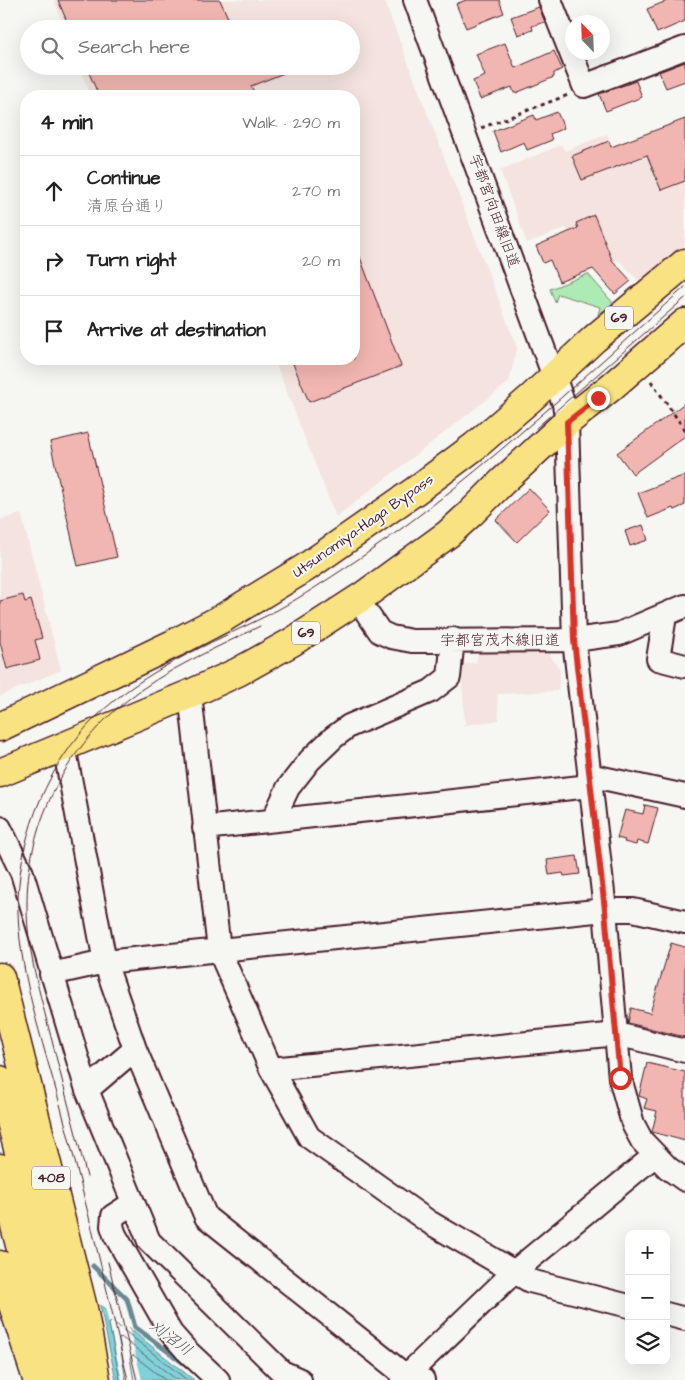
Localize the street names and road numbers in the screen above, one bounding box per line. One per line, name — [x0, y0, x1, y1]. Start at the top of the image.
street label: 宇都宮向田線旧道 — [464, 151, 524, 271]
road number: 69 — [605, 306, 633, 330]
street label: Utsunomiya-Haga Bypass — [288, 469, 439, 584]
road number: 69 — [292, 622, 320, 644]
street label: 宇都宮茂木線旧道 — [440, 630, 560, 651]
road number: 408 — [32, 1166, 70, 1190]

